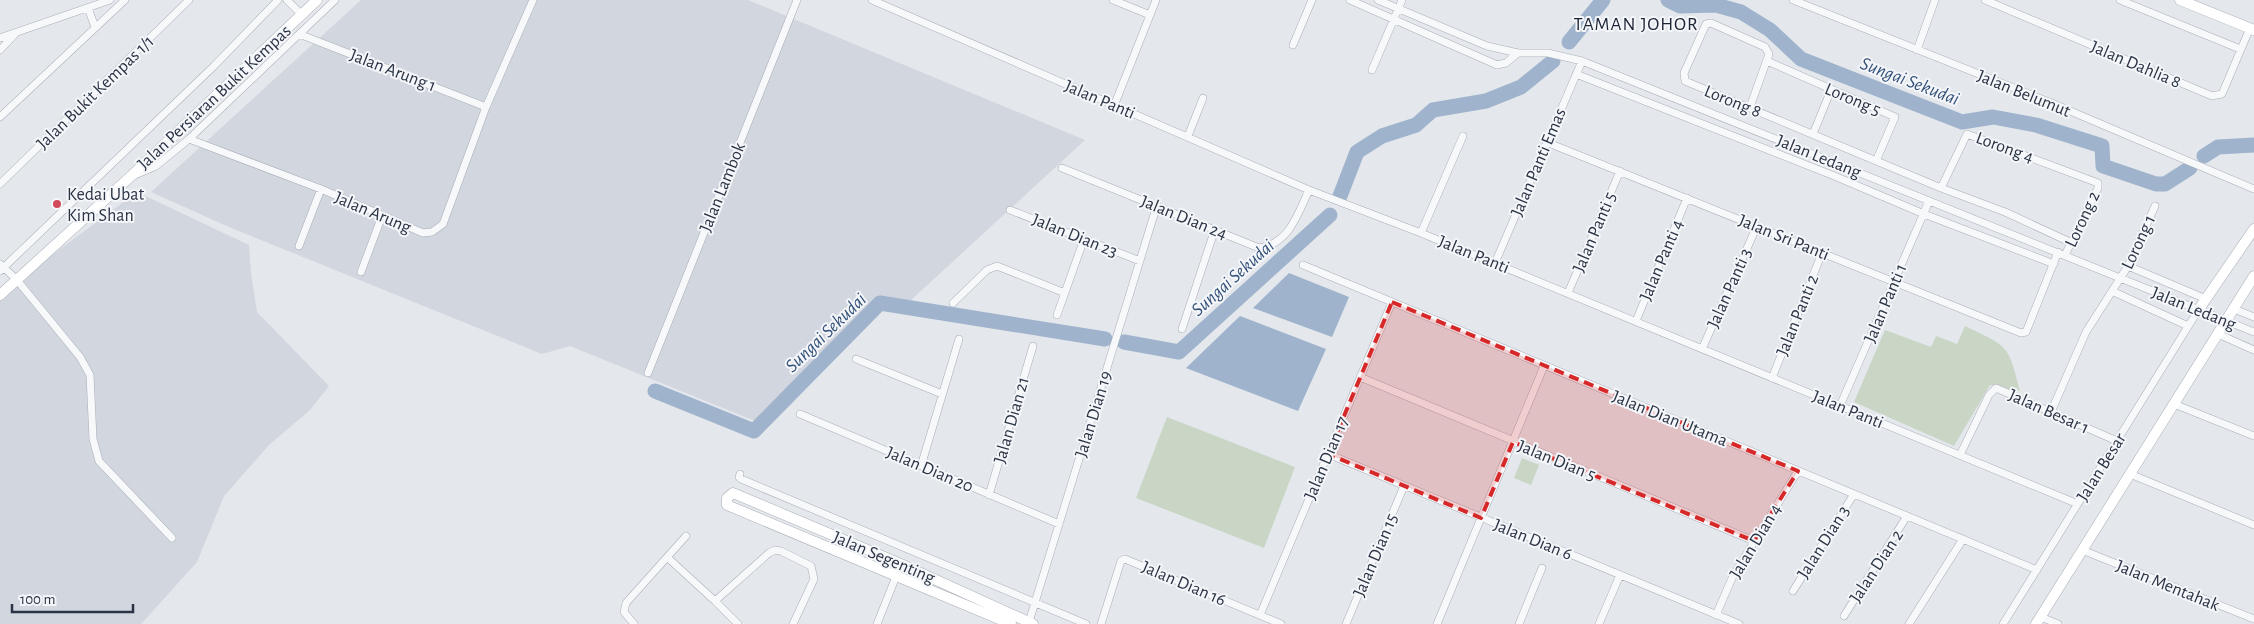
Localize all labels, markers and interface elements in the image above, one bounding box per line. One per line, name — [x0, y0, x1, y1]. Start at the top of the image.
district label: TAMAN JOHOR — [1573, 15, 1699, 34]
street label: Jalan Persiaran Bukit Kempas — [134, 22, 295, 173]
street label: Jalan Bukit Kempas 1/1 — [34, 32, 158, 153]
street label: Jalan Dahlia 8 — [2088, 38, 2183, 92]
street label: Jalan Arung 1 — [347, 46, 438, 96]
water label: Sungai Sekudai — [1858, 54, 1961, 109]
street label: Jalan Belumut — [1974, 67, 2073, 121]
street label: Jalan Panti — [1062, 77, 1138, 123]
street label: Lorong 5 — [1822, 80, 1883, 120]
street label: Lorong 8 — [1701, 82, 1764, 121]
street label: Jalan Panti Emas — [1508, 106, 1570, 219]
street label: Lorong 4 — [1973, 129, 2036, 167]
street label: Jalan Ledang — [1774, 132, 1864, 182]
street label: Jalan Lambok — [697, 139, 749, 235]
place label: Kedai Ubat Kim Shan — [67, 186, 145, 225]
street label: Jalan Arung — [332, 189, 414, 237]
street label: Lorong 2 — [2062, 189, 2104, 250]
street label: Jalan Panti 5 — [1570, 190, 1620, 275]
street label: Jalan Dian 24 — [1138, 192, 1230, 244]
marker: Kedai Ubat Kim Shan — [51, 198, 63, 210]
street label: Jalan Dian 23 — [1029, 211, 1120, 261]
street label: Jalan Sri Panti — [1736, 212, 1832, 264]
street label: Lorong 1 — [2119, 213, 2159, 272]
street label: Jalan Panti 4 — [1637, 217, 1687, 304]
street label: Jalan Panti — [1436, 233, 1512, 277]
water label: Sungai Sekudai — [1188, 236, 1278, 320]
street label: Jalan Panti 3 — [1704, 246, 1755, 331]
street label: Jalan Panti 1 — [1861, 261, 1911, 346]
street label: Jalan Panti 2 — [1773, 272, 1822, 359]
street label: Jalan Ledang — [2149, 284, 2239, 334]
water label: Sungai Sekudai — [782, 290, 870, 376]
street label: Jalan Dian 19 — [1072, 369, 1116, 460]
street label: Jalan Dian 21 — [991, 375, 1033, 466]
street label: Jalan Besar 1 — [2006, 386, 2092, 438]
street label: Jalan Dian Utama — [1609, 388, 1730, 450]
street label: Jalan Panti — [1810, 388, 1886, 432]
street label: Jalan Dian 17 — [1301, 414, 1352, 503]
street label: Jalan Besar — [2074, 430, 2130, 505]
street label: Jalan Dian 5 — [1515, 437, 1598, 485]
street label: Jalan Dian 20 — [884, 444, 976, 496]
street label: Jalan Dian 4 — [1727, 501, 1785, 582]
street label: Jalan Dian 3 — [1794, 503, 1853, 582]
street label: Jalan Dian 15 — [1350, 511, 1401, 600]
street label: Jalan Dian 6 — [1491, 516, 1575, 564]
street label: Jalan Dian 2 — [1847, 527, 1907, 606]
street label: Jalan Segenting — [830, 528, 938, 588]
street label: Jalan Mentahak — [2113, 557, 2223, 615]
street label: Jalan Dian 16 — [1139, 558, 1228, 610]
scale bar — [12, 582, 134, 614]
text: 100 m — [20, 592, 55, 607]

